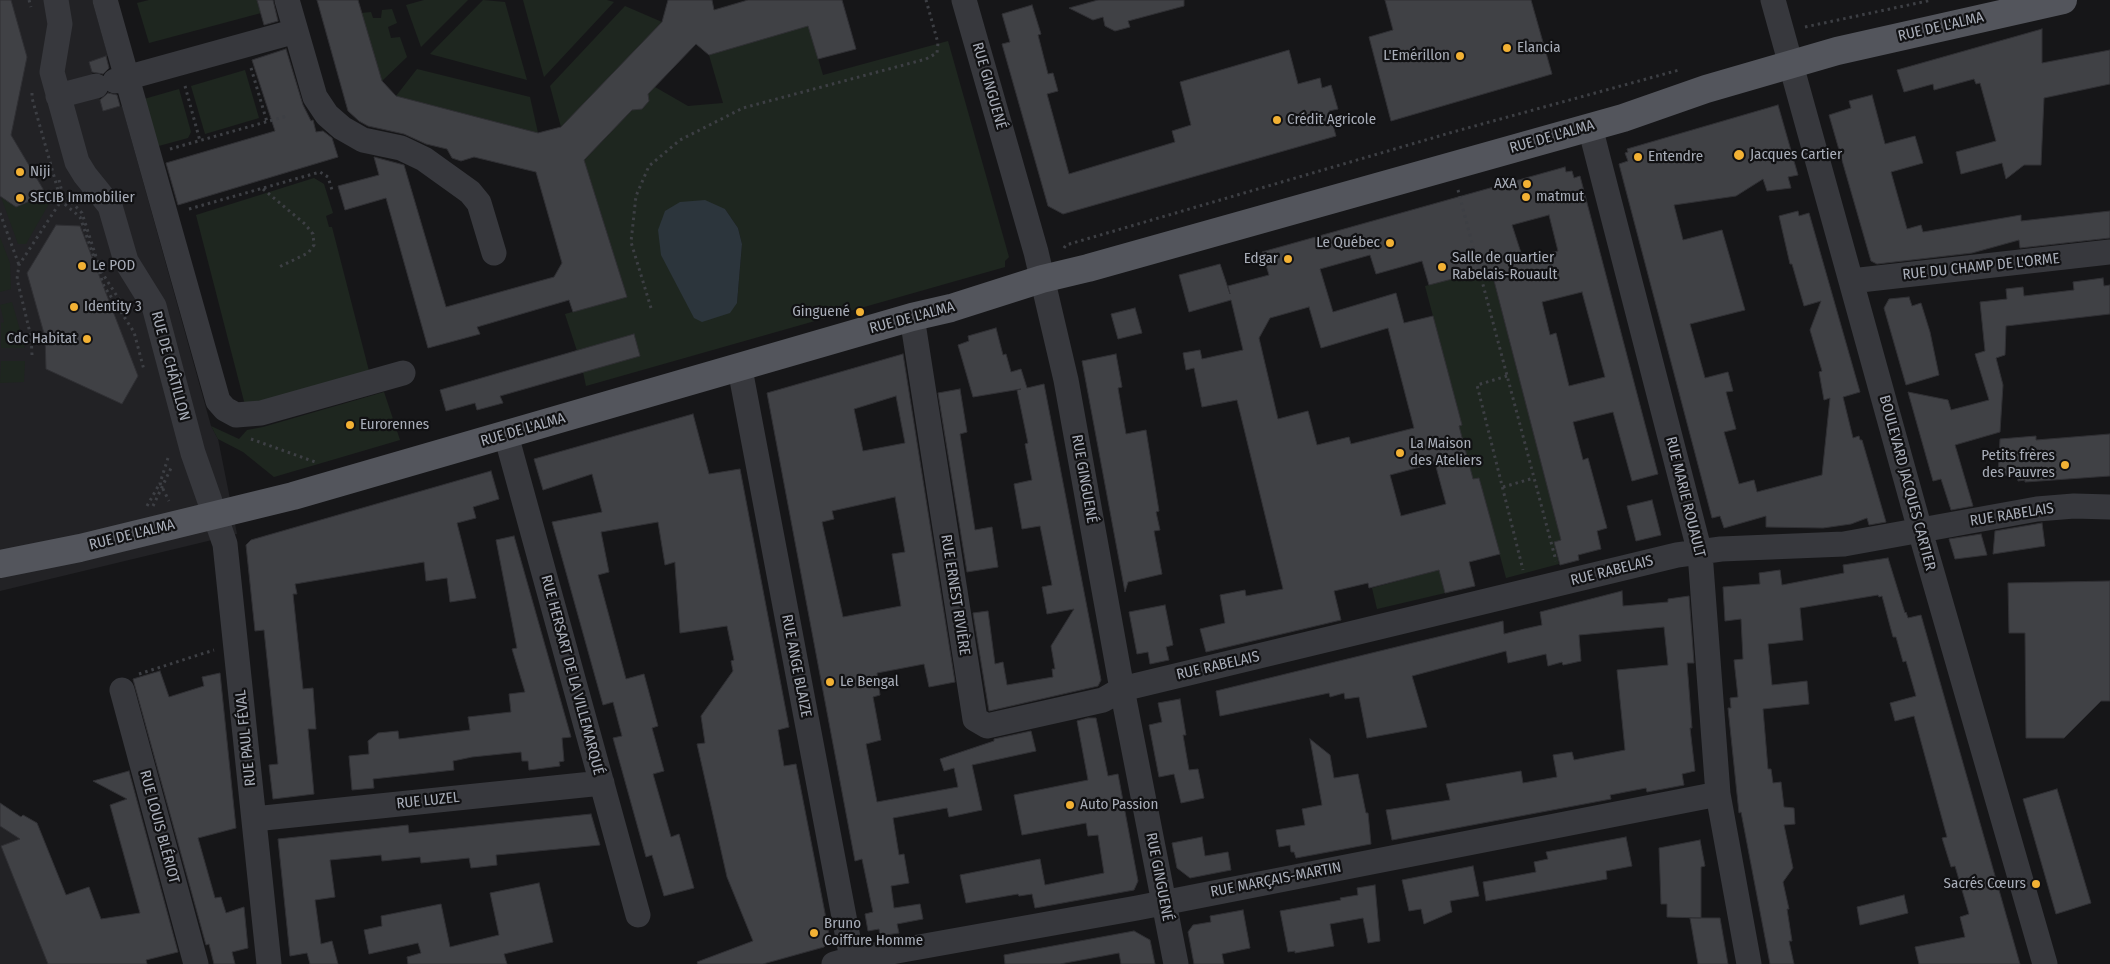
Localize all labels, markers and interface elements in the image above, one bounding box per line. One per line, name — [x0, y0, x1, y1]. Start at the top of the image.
street label: RUE DE L'ALMA — [1896, 8, 1986, 46]
place label: Elancia — [1517, 39, 1561, 57]
street label: RUE GINGUENÉ — [968, 40, 1010, 132]
marker: Elancia — [1501, 42, 1513, 54]
place label: L'Emérillon — [1383, 47, 1450, 65]
marker: L'Emérillon — [1454, 50, 1466, 62]
place label: Crédit Agricole — [1287, 111, 1376, 129]
marker: Crédit Agricole — [1271, 114, 1283, 126]
street label: RUE DE L'ALMA — [1508, 116, 1596, 158]
place label: Jacques Cartier — [1750, 146, 1842, 164]
place label: Entendre — [1648, 148, 1703, 166]
marker: Jacques Cartier — [1732, 148, 1746, 162]
marker: Entendre — [1632, 151, 1644, 163]
place label: Niji — [30, 163, 50, 181]
marker: Niji — [14, 166, 26, 178]
place label: AXA — [1494, 175, 1517, 193]
marker: AXA — [1521, 178, 1533, 190]
place label: matmut — [1536, 188, 1584, 206]
place label: SECIB Immobilier — [30, 189, 135, 207]
marker: matmut — [1520, 191, 1532, 203]
marker: SECIB Immobilier — [14, 192, 26, 204]
place label: Le Québec — [1316, 234, 1380, 252]
marker: Le Québec — [1384, 237, 1396, 249]
place label: Salle de quartier Rabelais-Rouault — [1452, 249, 1557, 284]
place label: Edgar — [1244, 250, 1278, 268]
street label: RUE DU CHAMP DE L'ORME — [1902, 250, 2060, 284]
marker: Edgar — [1282, 253, 1294, 265]
place label: Le POD — [92, 257, 135, 275]
marker: Le POD — [76, 260, 88, 272]
marker: Salle de quartier Rabelais-Rouault — [1436, 261, 1448, 273]
place label: Identity 3 — [84, 298, 142, 316]
street label: RUE DE L'ALMA — [867, 298, 957, 338]
marker: Identity 3 — [68, 301, 80, 313]
place label: Ginguené — [792, 303, 850, 321]
marker: Ginguené — [854, 306, 866, 318]
street label: RUE DE CHÂTILLON — [147, 309, 193, 423]
place label: Cdc Habitat — [6, 330, 77, 348]
marker: Cdc Habitat — [81, 333, 93, 345]
street label: BOULEVARD JACQUES CARTIER — [1875, 393, 1939, 573]
street label: RUE DE L'ALMA — [479, 409, 567, 451]
place label: Eurorennes — [360, 416, 429, 434]
marker: Eurorennes — [344, 419, 356, 431]
street label: RUE GINGUENÉ — [1067, 433, 1101, 525]
place label: La Maison des Ateliers — [1410, 435, 1482, 470]
street label: RUE MARIE ROUAULT — [1661, 435, 1709, 559]
marker: La Maison des Ateliers — [1394, 447, 1406, 459]
place label: Petits frères des Pauvres — [1981, 447, 2055, 482]
marker: Petits frères des Pauvres — [2059, 459, 2071, 471]
street label: RUE RABELAIS — [1969, 499, 2055, 531]
street label: RUE DE L'ALMA — [87, 516, 177, 554]
street label: RUE ERNEST RIVIÈRE — [937, 533, 973, 657]
street label: RUE RABELAIS — [1569, 552, 1655, 590]
street label: RUE HERSART DE LA VILLEMARQUÉ — [537, 573, 607, 777]
street label: RUE ANGE BLAIZE — [777, 613, 815, 719]
street label: RUE RABELAIS — [1175, 648, 1261, 684]
place label: Le Bengal — [840, 673, 899, 691]
marker: Le Bengal — [824, 676, 836, 688]
street label: RUE PAUL FÉVAL — [232, 689, 260, 787]
street label: RUE LOUIS BLÉRIOT — [135, 768, 183, 886]
street label: RUE LUZEL — [396, 789, 460, 813]
place label: Auto Passion — [1080, 796, 1158, 814]
marker: Auto Passion — [1064, 799, 1076, 811]
street label: RUE GINGUENÉ — [1142, 831, 1176, 923]
street label: RUE MARÇAIS-MARTIN — [1209, 858, 1343, 902]
place label: Sacrés Cœurs — [1944, 875, 2026, 893]
marker: Sacrés Cœurs — [2030, 878, 2042, 890]
place label: Bruno Coiffure Homme — [824, 915, 923, 950]
marker: Bruno Coiffure Homme — [808, 927, 820, 939]

